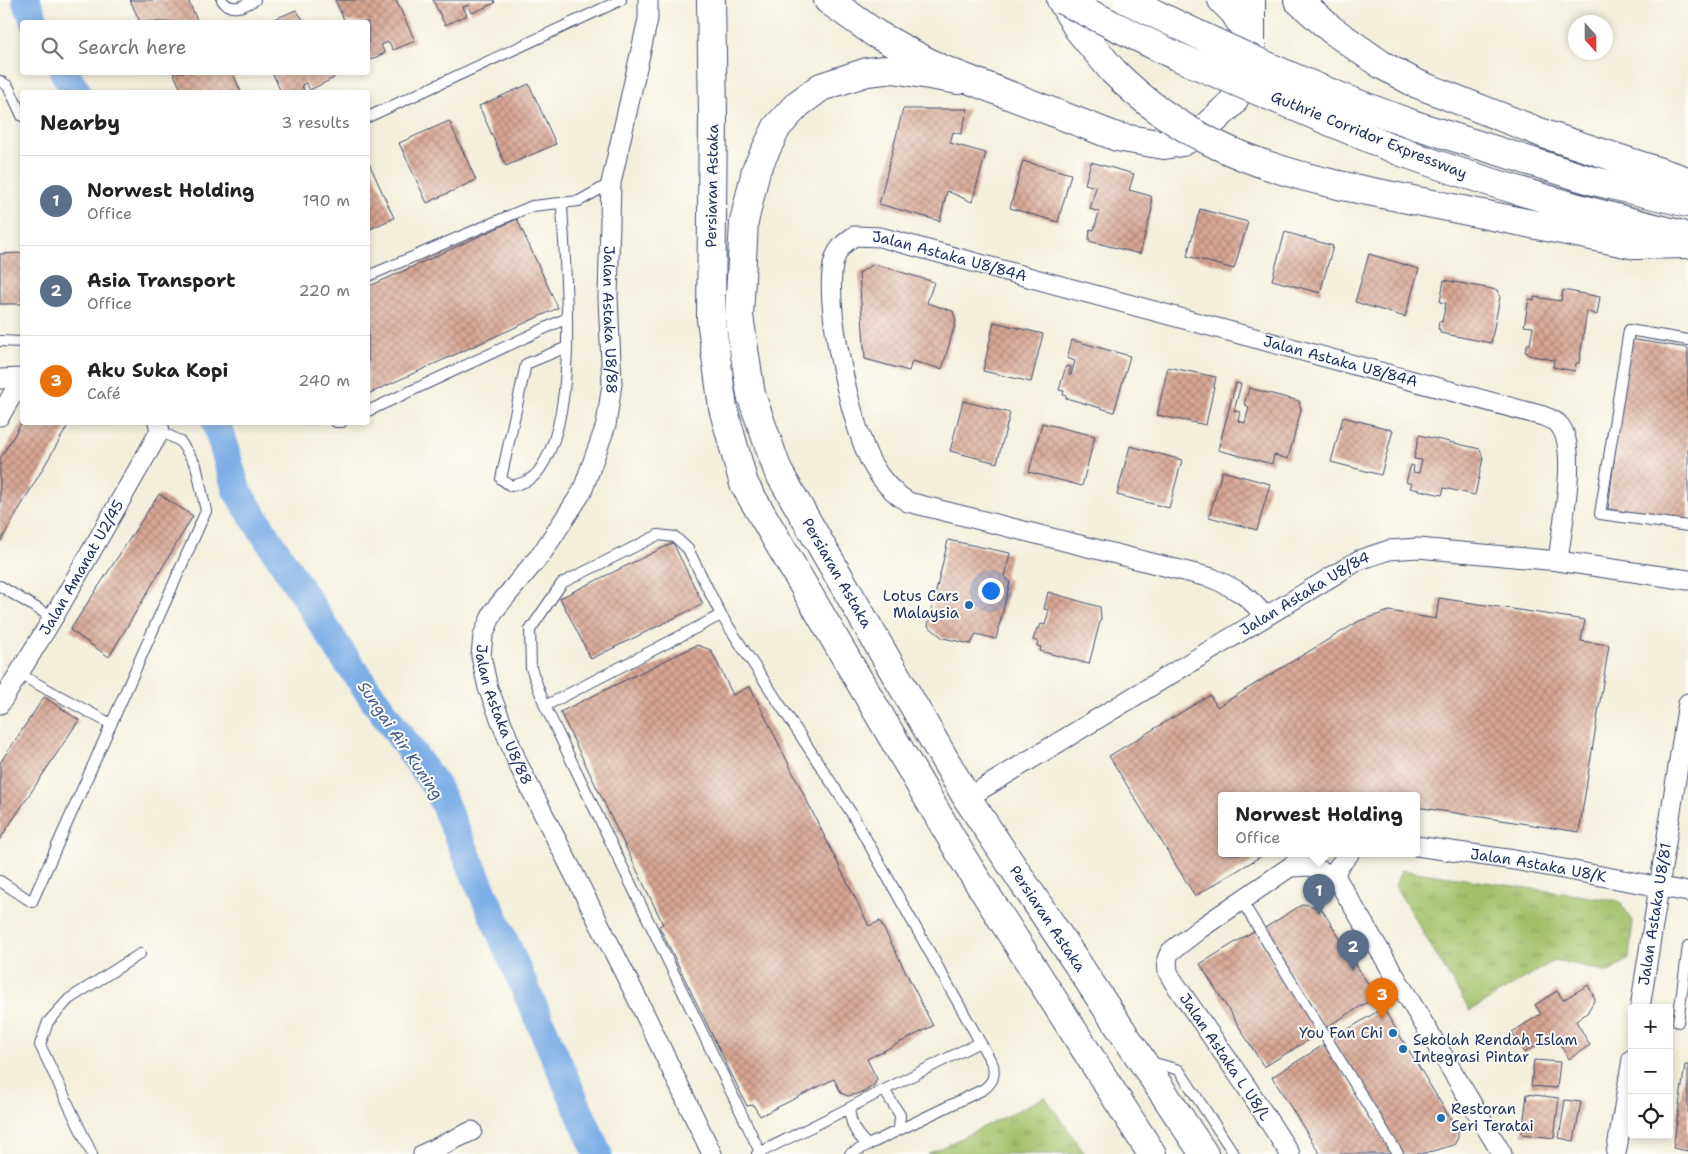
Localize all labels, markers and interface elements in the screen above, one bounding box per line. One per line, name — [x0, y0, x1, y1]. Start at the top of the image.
north arrow — [1568, 15, 1613, 60]
search box — [20, 20, 370, 75]
icon: search — [38, 34, 66, 62]
text: Search here — [78, 35, 187, 60]
street label: Guthrie Corridor Expressway — [1268, 86, 1470, 184]
text: Nearby — [40, 109, 120, 137]
text: 3 results — [281, 112, 350, 133]
street label: Persiaran Astaka — [701, 123, 723, 248]
text: Norwest Holding — [87, 178, 254, 203]
text: 1 — [52, 190, 60, 211]
text: 190 m — [303, 190, 350, 211]
text: Office — [87, 203, 132, 224]
street label: Jalan Astaka U8/84A — [872, 227, 1029, 286]
street label: Jalan Astaka U8/88 — [598, 245, 622, 395]
text: Asia Transport — [87, 268, 235, 293]
text: 2 — [50, 280, 62, 301]
text: 220 m — [298, 280, 350, 301]
text: Office — [87, 293, 132, 314]
street label: Jalan Astaka U8/84A — [1261, 331, 1420, 392]
text: Aku Suka Kopi — [87, 358, 228, 383]
text: 3 — [50, 370, 62, 391]
text: 240 m — [298, 370, 350, 391]
text: Café — [87, 383, 121, 404]
street label: Jalan Amanat U2/45 — [35, 496, 128, 639]
street label: Persiaran Astaka — [797, 514, 877, 632]
street label: Jalan Astaka U8/84 — [1236, 547, 1372, 640]
your location — [978, 578, 1004, 604]
place label: Lotus Cars Malaysia — [883, 586, 960, 623]
marker: Lotus Cars Malaysia — [963, 599, 975, 611]
street label: Jalan Astaka U8/88 — [471, 643, 537, 788]
water label: Sungai Air Kuning — [353, 677, 448, 804]
popup — [1218, 792, 1420, 857]
text: Norwest Holding — [1235, 802, 1403, 827]
text: Office — [1235, 827, 1280, 848]
street label: Jalan Astaka U8/81 — [1634, 841, 1676, 987]
street label: Jalan Astaka U8/K — [1469, 844, 1609, 887]
street label: Persiaran Astaka — [1005, 862, 1090, 976]
pin: 1 — [1303, 874, 1335, 915]
pin: 2 — [1337, 930, 1369, 971]
pin: 3 — [1366, 978, 1398, 1019]
street label: Jalan Astaka L U8/L — [1175, 989, 1275, 1125]
map controls — [1628, 1004, 1673, 1139]
button: + — [1628, 1004, 1673, 1049]
place label: You Fan Chi — [1299, 1023, 1383, 1043]
marker: You Fan Chi — [1387, 1027, 1399, 1039]
place label: Sekolah Rendah Islam Integrasi Pintar — [1413, 1030, 1577, 1067]
marker: Sekolah Rendah Islam Integrasi Pintar — [1397, 1043, 1409, 1055]
button: − — [1628, 1049, 1673, 1094]
button: locate — [1628, 1094, 1673, 1139]
place label: Restoran Seri Teratai — [1451, 1099, 1534, 1136]
marker: Restoran Seri Teratai — [1435, 1112, 1447, 1124]

